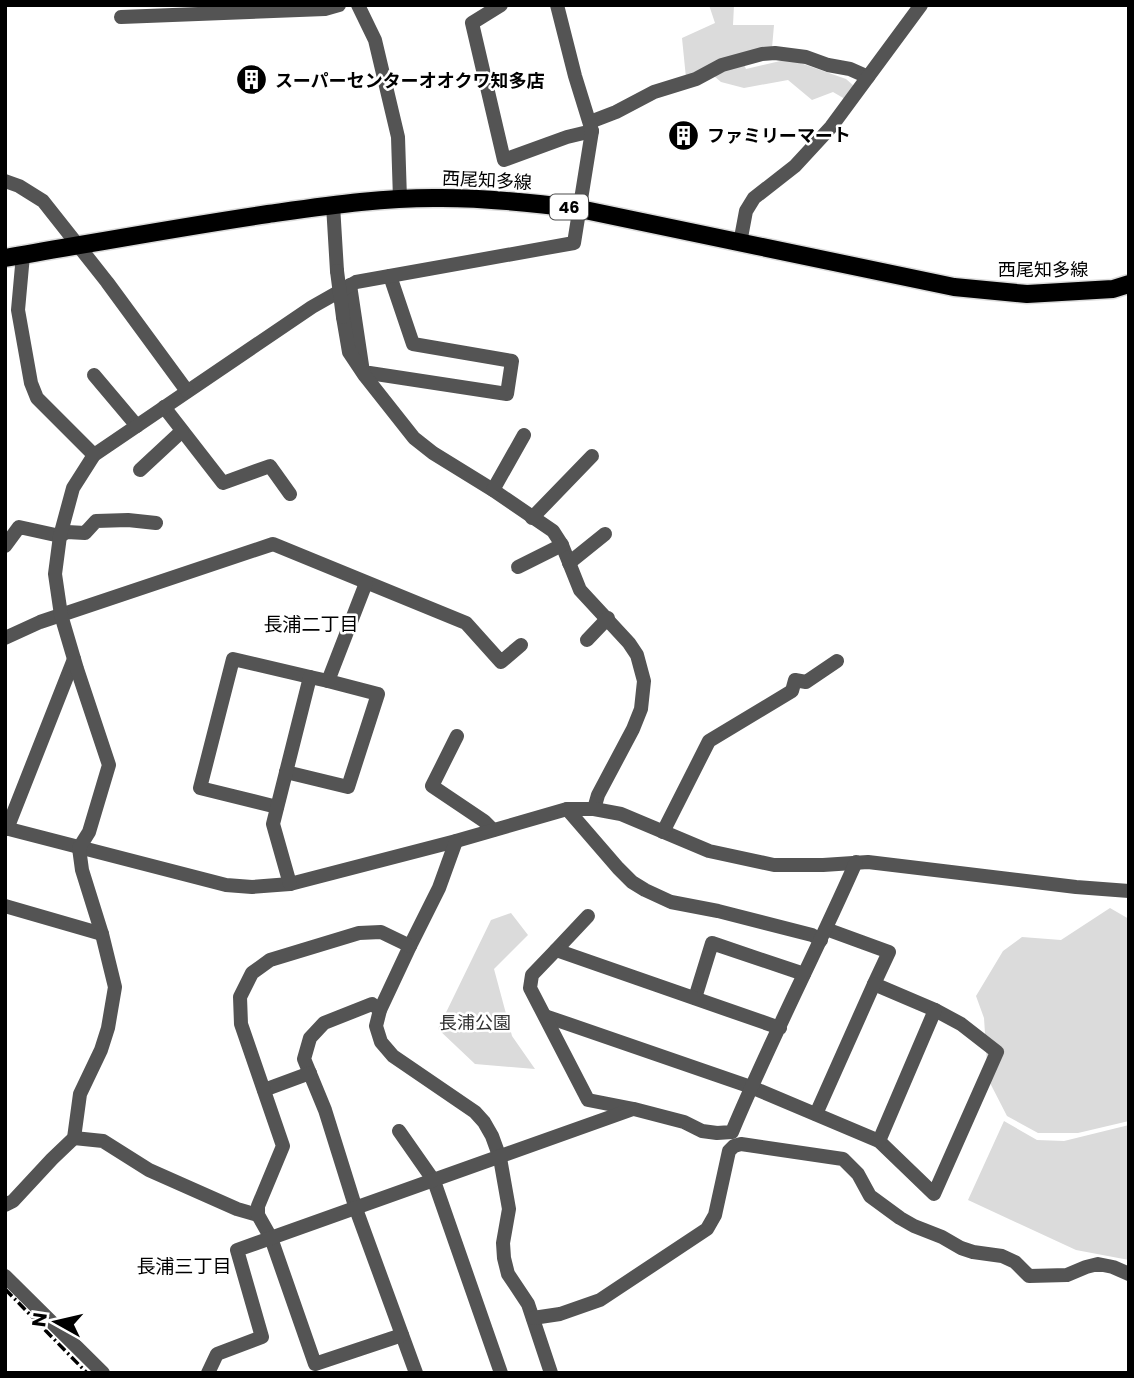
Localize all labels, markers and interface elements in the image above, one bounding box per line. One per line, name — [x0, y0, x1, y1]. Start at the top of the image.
building icon: スーパーセンターオオクワ知多店 — [235, 63, 269, 97]
place label: スーパーセンターオオクワ知多店 — [275, 68, 544, 93]
building icon: ファミリーマート — [667, 118, 701, 152]
place label: ファミリーマート — [707, 123, 851, 148]
street label: 西尾知多線 — [441, 165, 533, 195]
road number: 46 — [550, 195, 588, 220]
street label: 西尾知多線 — [998, 257, 1088, 282]
district label: 長浦二丁目 — [263, 611, 359, 638]
park label: 長浦公園 — [439, 1010, 511, 1035]
district label: 長浦三丁目 — [136, 1253, 232, 1280]
north arrow — [21, 1287, 91, 1357]
text: N — [25, 1311, 54, 1329]

